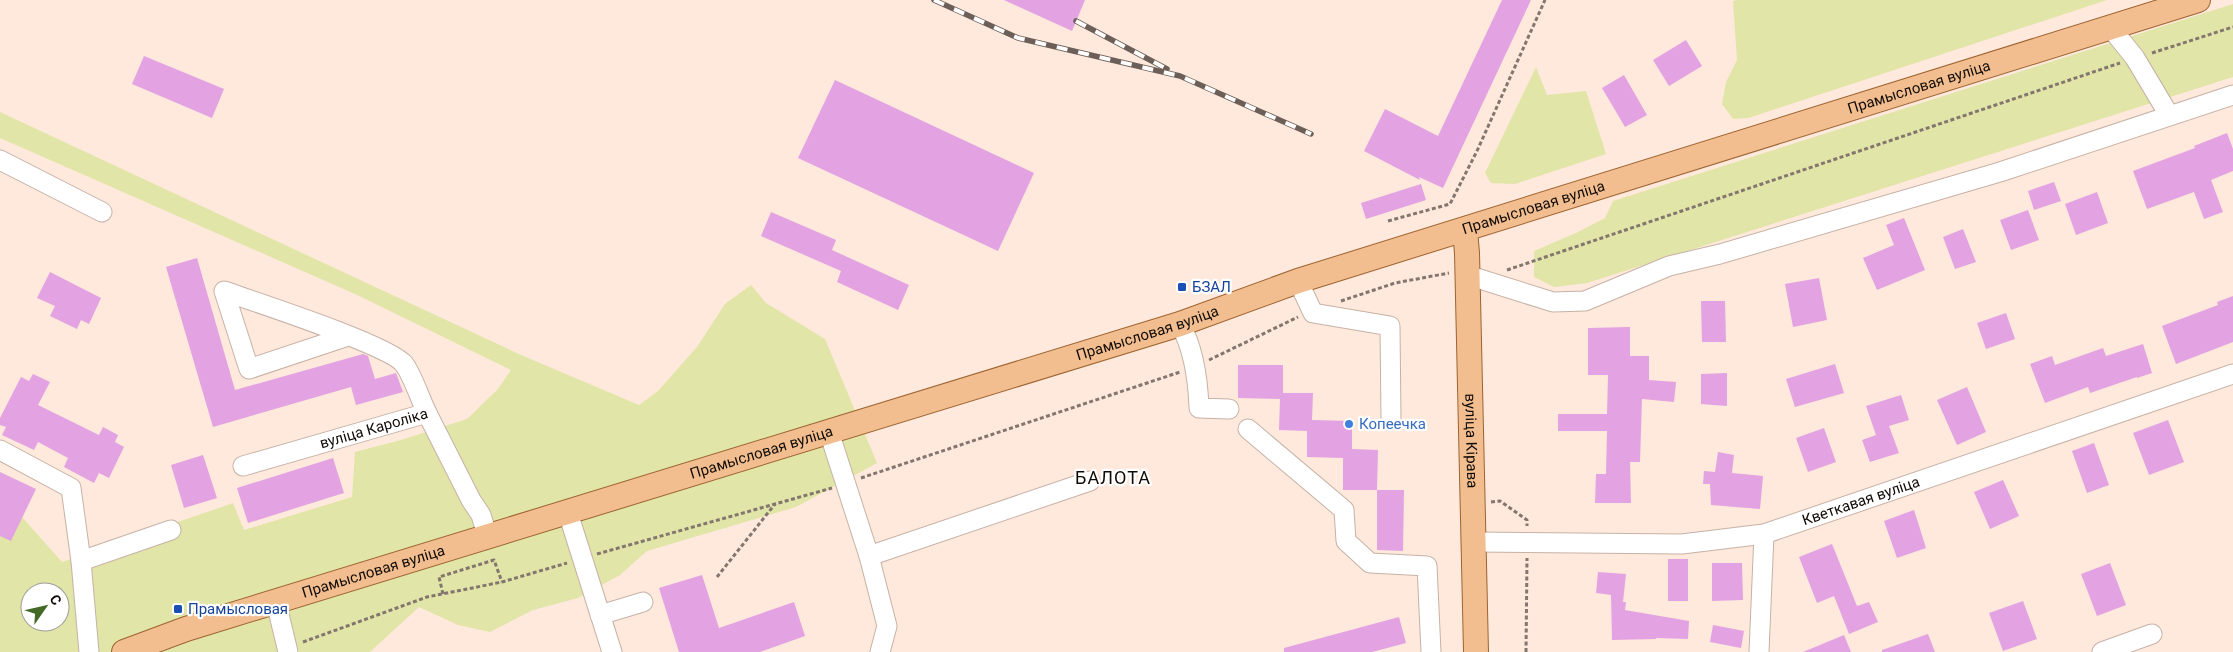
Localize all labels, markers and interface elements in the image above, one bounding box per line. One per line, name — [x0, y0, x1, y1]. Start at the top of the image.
street label: Прамысловая вуліца — [1845, 56, 1993, 118]
street label: Прамысловая вуліца — [1460, 177, 1607, 238]
place label: БЗАЛ — [1192, 278, 1231, 296]
marker: БЗАЛ — [1176, 281, 1188, 293]
street label: Прамысловая вуліца — [1074, 302, 1221, 364]
street label: вуліца Кірава — [1461, 393, 1481, 489]
street label: вуліца Кароліка — [318, 404, 430, 452]
place label: Копеечка — [1359, 415, 1426, 433]
marker: Копеечка — [1343, 418, 1355, 430]
street label: Прамысловая вуліца — [688, 422, 835, 483]
district label: БАЛОТА — [1075, 467, 1151, 488]
street label: Кветкавая вуліца — [1800, 473, 1922, 529]
street label: Прамысловая вуліца — [300, 541, 447, 602]
north arrow — [20, 582, 70, 632]
text: С — [47, 591, 65, 608]
place label: Прамысловая — [188, 600, 288, 618]
marker: Прамысловая — [172, 603, 184, 615]

